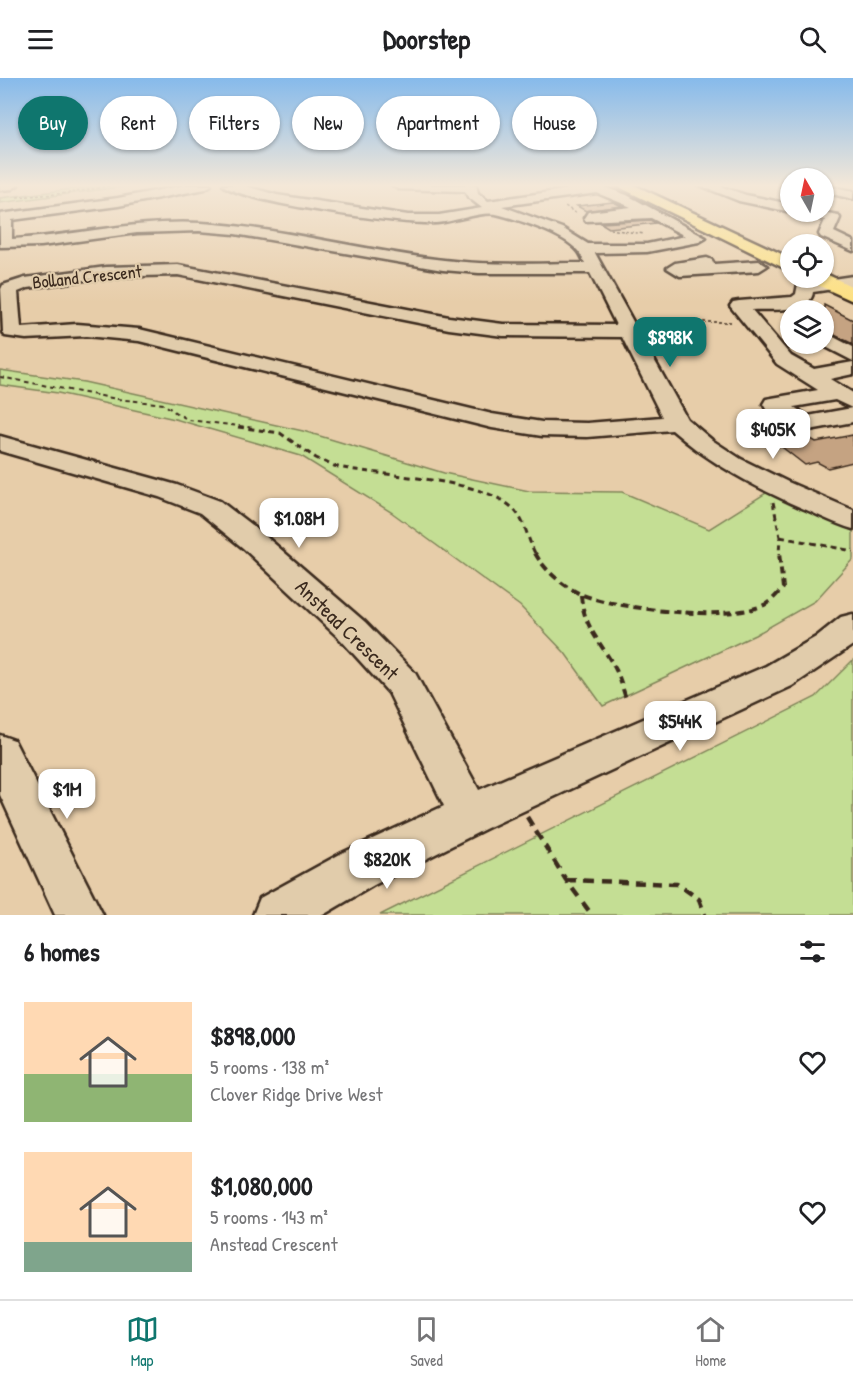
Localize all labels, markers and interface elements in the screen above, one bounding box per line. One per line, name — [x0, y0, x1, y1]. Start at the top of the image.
text: Doorstep — [383, 21, 470, 57]
icon: menu — [24, 23, 57, 56]
icon: search — [796, 23, 829, 56]
chip: Buy — [18, 96, 88, 150]
chip: Rent — [100, 96, 177, 150]
chip: Filters — [189, 96, 280, 150]
chip: New — [292, 96, 364, 150]
chip: Apartment — [376, 96, 500, 150]
chip: House — [512, 96, 597, 150]
north arrow — [780, 168, 834, 222]
map controls — [780, 168, 834, 354]
button: locate — [780, 234, 834, 288]
street label: Bolland Crescent — [31, 258, 144, 295]
button: layers — [780, 300, 834, 354]
pin: $898K — [628, 317, 712, 368]
text: $898K — [647, 323, 693, 350]
pin: $405K — [731, 409, 815, 460]
text: $405K — [750, 415, 796, 442]
pin: $1.08M — [250, 498, 348, 549]
text: $1.08M — [273, 504, 325, 531]
street label: Anstead Crescent — [289, 573, 406, 687]
pin: $544K — [638, 701, 722, 752]
text: $544K — [658, 707, 702, 734]
pin: $1M — [38, 769, 96, 820]
text: $1M — [52, 775, 82, 802]
pin: $820K — [345, 839, 429, 890]
text: $820K — [363, 845, 411, 872]
text: 6 homes — [24, 934, 100, 969]
icon: filters — [796, 935, 829, 968]
text: $898,000 — [210, 1018, 295, 1053]
icon: home — [72, 1026, 144, 1098]
icon: heart — [796, 1046, 829, 1079]
text: 5 rooms · 138 m² — [210, 1053, 329, 1080]
text: Clover Ridge Drive West — [210, 1080, 383, 1107]
text: $1,080,000 — [210, 1168, 313, 1203]
icon: home — [72, 1176, 144, 1248]
icon: heart — [796, 1196, 829, 1229]
text: 5 rooms · 143 m² — [210, 1203, 328, 1230]
text: Anstead Crescent — [210, 1230, 338, 1257]
tab: Map — [126, 1313, 159, 1371]
tab: Saved — [410, 1313, 443, 1371]
tab: Home — [694, 1313, 727, 1371]

